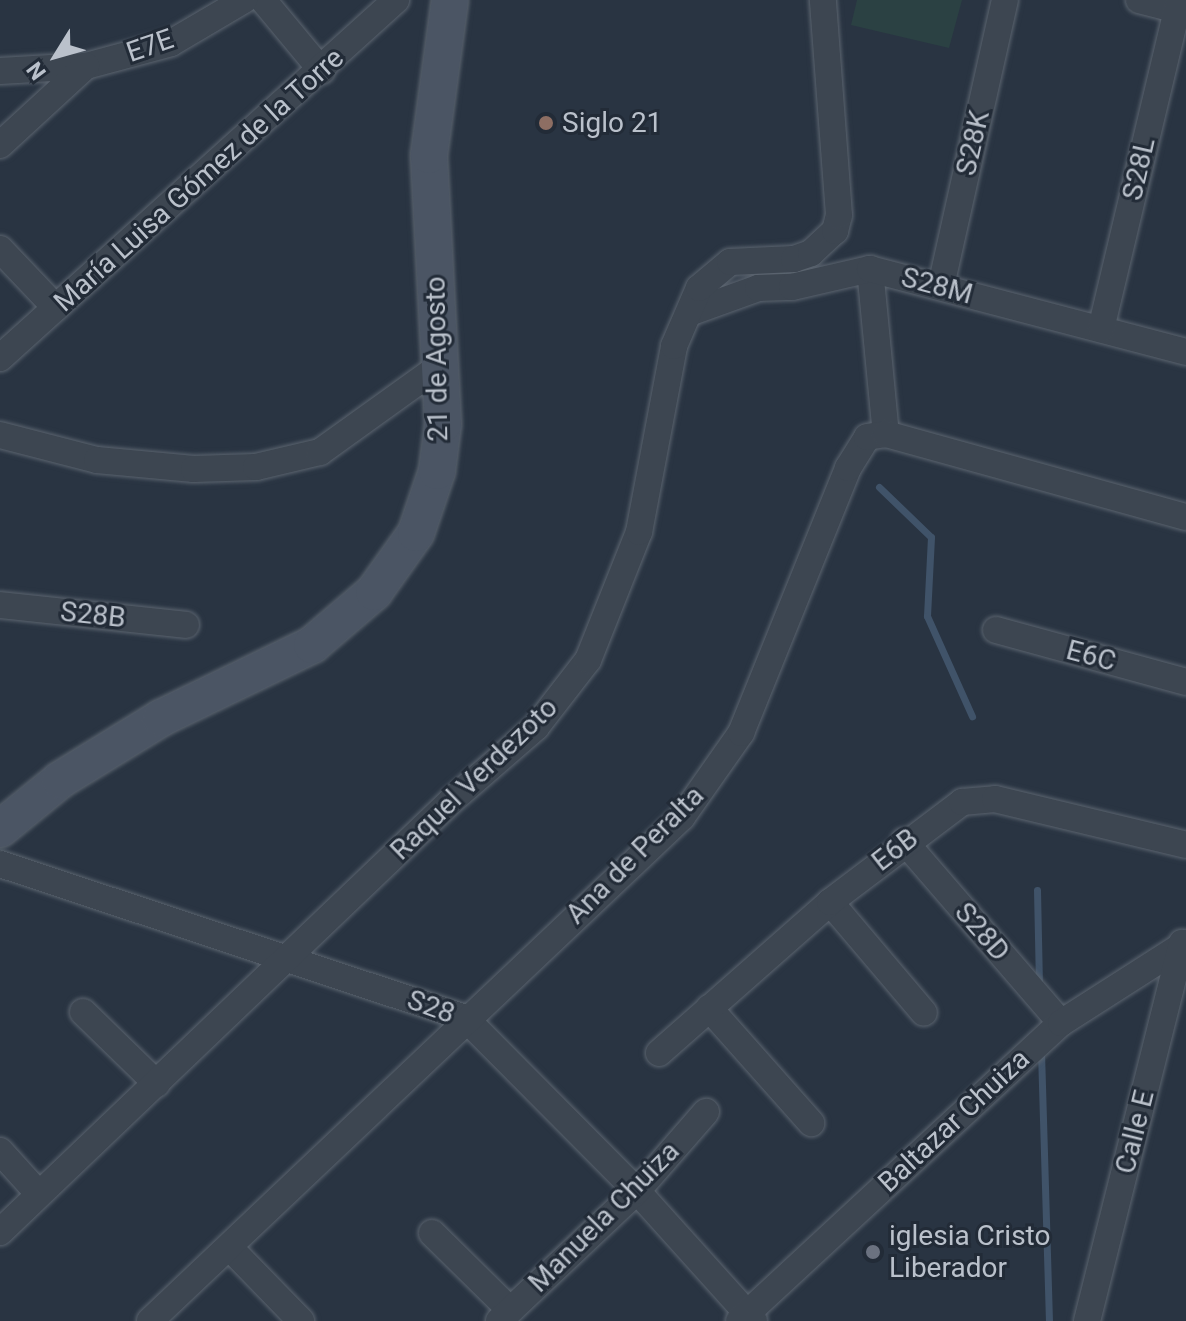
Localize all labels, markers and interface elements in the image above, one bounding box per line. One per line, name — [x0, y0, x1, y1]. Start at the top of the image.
north arrow — [16, 16, 96, 96]
street label: E7E — [122, 22, 178, 70]
street label: María Luisa Gómez de la Torre — [47, 41, 351, 319]
text: N — [22, 57, 51, 84]
place label: Siglo 21 — [562, 106, 662, 140]
street label: S28K — [949, 107, 997, 179]
marker: Siglo 21 — [537, 114, 555, 132]
street label: S28L — [1116, 134, 1162, 204]
street label: S28M — [898, 260, 976, 312]
street label: 21 de Agosto — [419, 276, 455, 442]
street label: S28B — [59, 595, 127, 635]
street label: E6C — [1063, 633, 1119, 679]
street label: Raquel Verdezoto — [384, 691, 564, 867]
street label: Ana de Peralta — [559, 779, 711, 931]
street label: E6B — [865, 822, 925, 878]
street label: S28D — [948, 896, 1016, 968]
street label: S28 — [403, 983, 459, 1031]
street label: Baltazar Chuiza — [871, 1042, 1037, 1200]
street label: Calle E — [1108, 1087, 1162, 1177]
street label: Manuela Chuiza — [522, 1135, 686, 1299]
place label: iglesia Cristo Liberador — [889, 1219, 1050, 1285]
marker: iglesia Cristo Liberador — [864, 1243, 882, 1261]

